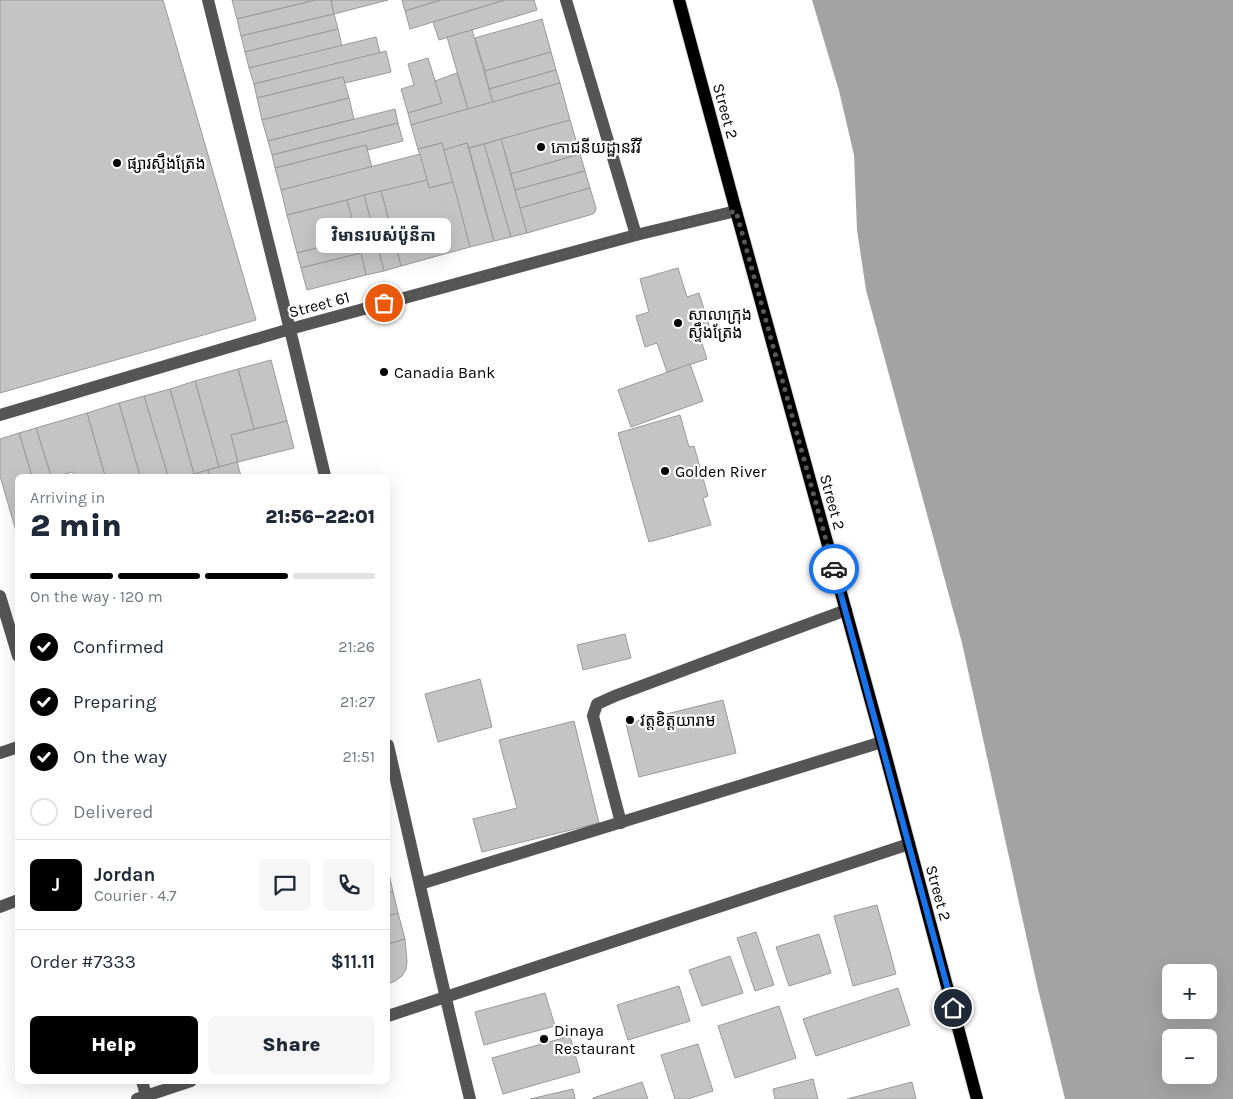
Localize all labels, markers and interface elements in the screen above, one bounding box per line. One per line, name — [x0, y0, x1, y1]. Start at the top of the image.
street label: Street 2 — [709, 81, 742, 141]
place label: ភោជនីយដ្ឋានវីវី — [551, 137, 642, 157]
marker: ភោជនីយដ្ឋានវីវី — [535, 141, 547, 153]
place label: ផ្សារស្ទឹងត្រែង — [127, 153, 206, 173]
marker: ផ្សារស្ទឹងត្រែង — [111, 157, 123, 169]
callout: វិមានរបស់ប៉ូនីកា — [316, 218, 452, 253]
text: វិមានរបស់ប៉ូនីកា — [331, 226, 436, 245]
pin — [363, 282, 405, 324]
street label: Street 61 — [287, 287, 352, 322]
icon: bag — [370, 289, 398, 317]
place label: សាលាក្រុង ស្ទឹងត្រែង — [688, 305, 752, 342]
marker: សាលាក្រុង ស្ទឹងត្រែង — [672, 317, 684, 329]
place label: Canadia Bank — [394, 363, 495, 382]
marker: Canadia Bank — [378, 366, 390, 378]
place label: Golden River — [675, 462, 767, 481]
marker: Golden River — [659, 465, 671, 477]
street label: Street 2 — [816, 472, 849, 532]
text: Arriving in — [30, 488, 105, 507]
text: 21:56–22:01 — [265, 506, 375, 528]
text: 2 min — [30, 507, 122, 544]
courier — [809, 544, 859, 594]
icon: car — [820, 555, 848, 583]
text: On the way · 120 m — [30, 587, 163, 606]
icon: check — [30, 633, 58, 661]
text: Confirmed — [73, 636, 164, 658]
text: 21:26 — [338, 637, 375, 656]
icon: check — [30, 688, 58, 716]
text: Preparing — [73, 691, 156, 713]
text: 21:27 — [340, 692, 375, 711]
place label: វត្តខិត្តយារាម — [640, 711, 716, 730]
marker: វត្តខិត្តយារាម — [624, 714, 636, 726]
icon: check — [30, 743, 58, 771]
text: On the way — [73, 746, 167, 768]
text: 21:51 — [342, 747, 375, 766]
text: Delivered — [73, 801, 153, 823]
button: chat — [259, 859, 311, 911]
button: phone — [323, 859, 375, 911]
street label: Street 2 — [922, 863, 955, 923]
text: Jordan — [94, 864, 155, 886]
text: J — [52, 874, 60, 896]
text: Courier · 4.7 — [94, 886, 177, 905]
text: Order #7333 — [30, 951, 136, 973]
text: $11.11 — [331, 951, 375, 973]
map controls — [1162, 964, 1217, 1084]
button: + — [1162, 964, 1217, 1019]
pin — [932, 987, 974, 1029]
icon: home — [939, 994, 967, 1022]
button: Help — [30, 1016, 198, 1074]
button: Share — [208, 1016, 375, 1074]
place label: Dinaya Restaurant — [554, 1021, 635, 1058]
button: − — [1162, 1029, 1217, 1084]
marker: Dinaya Restaurant — [538, 1033, 550, 1045]

